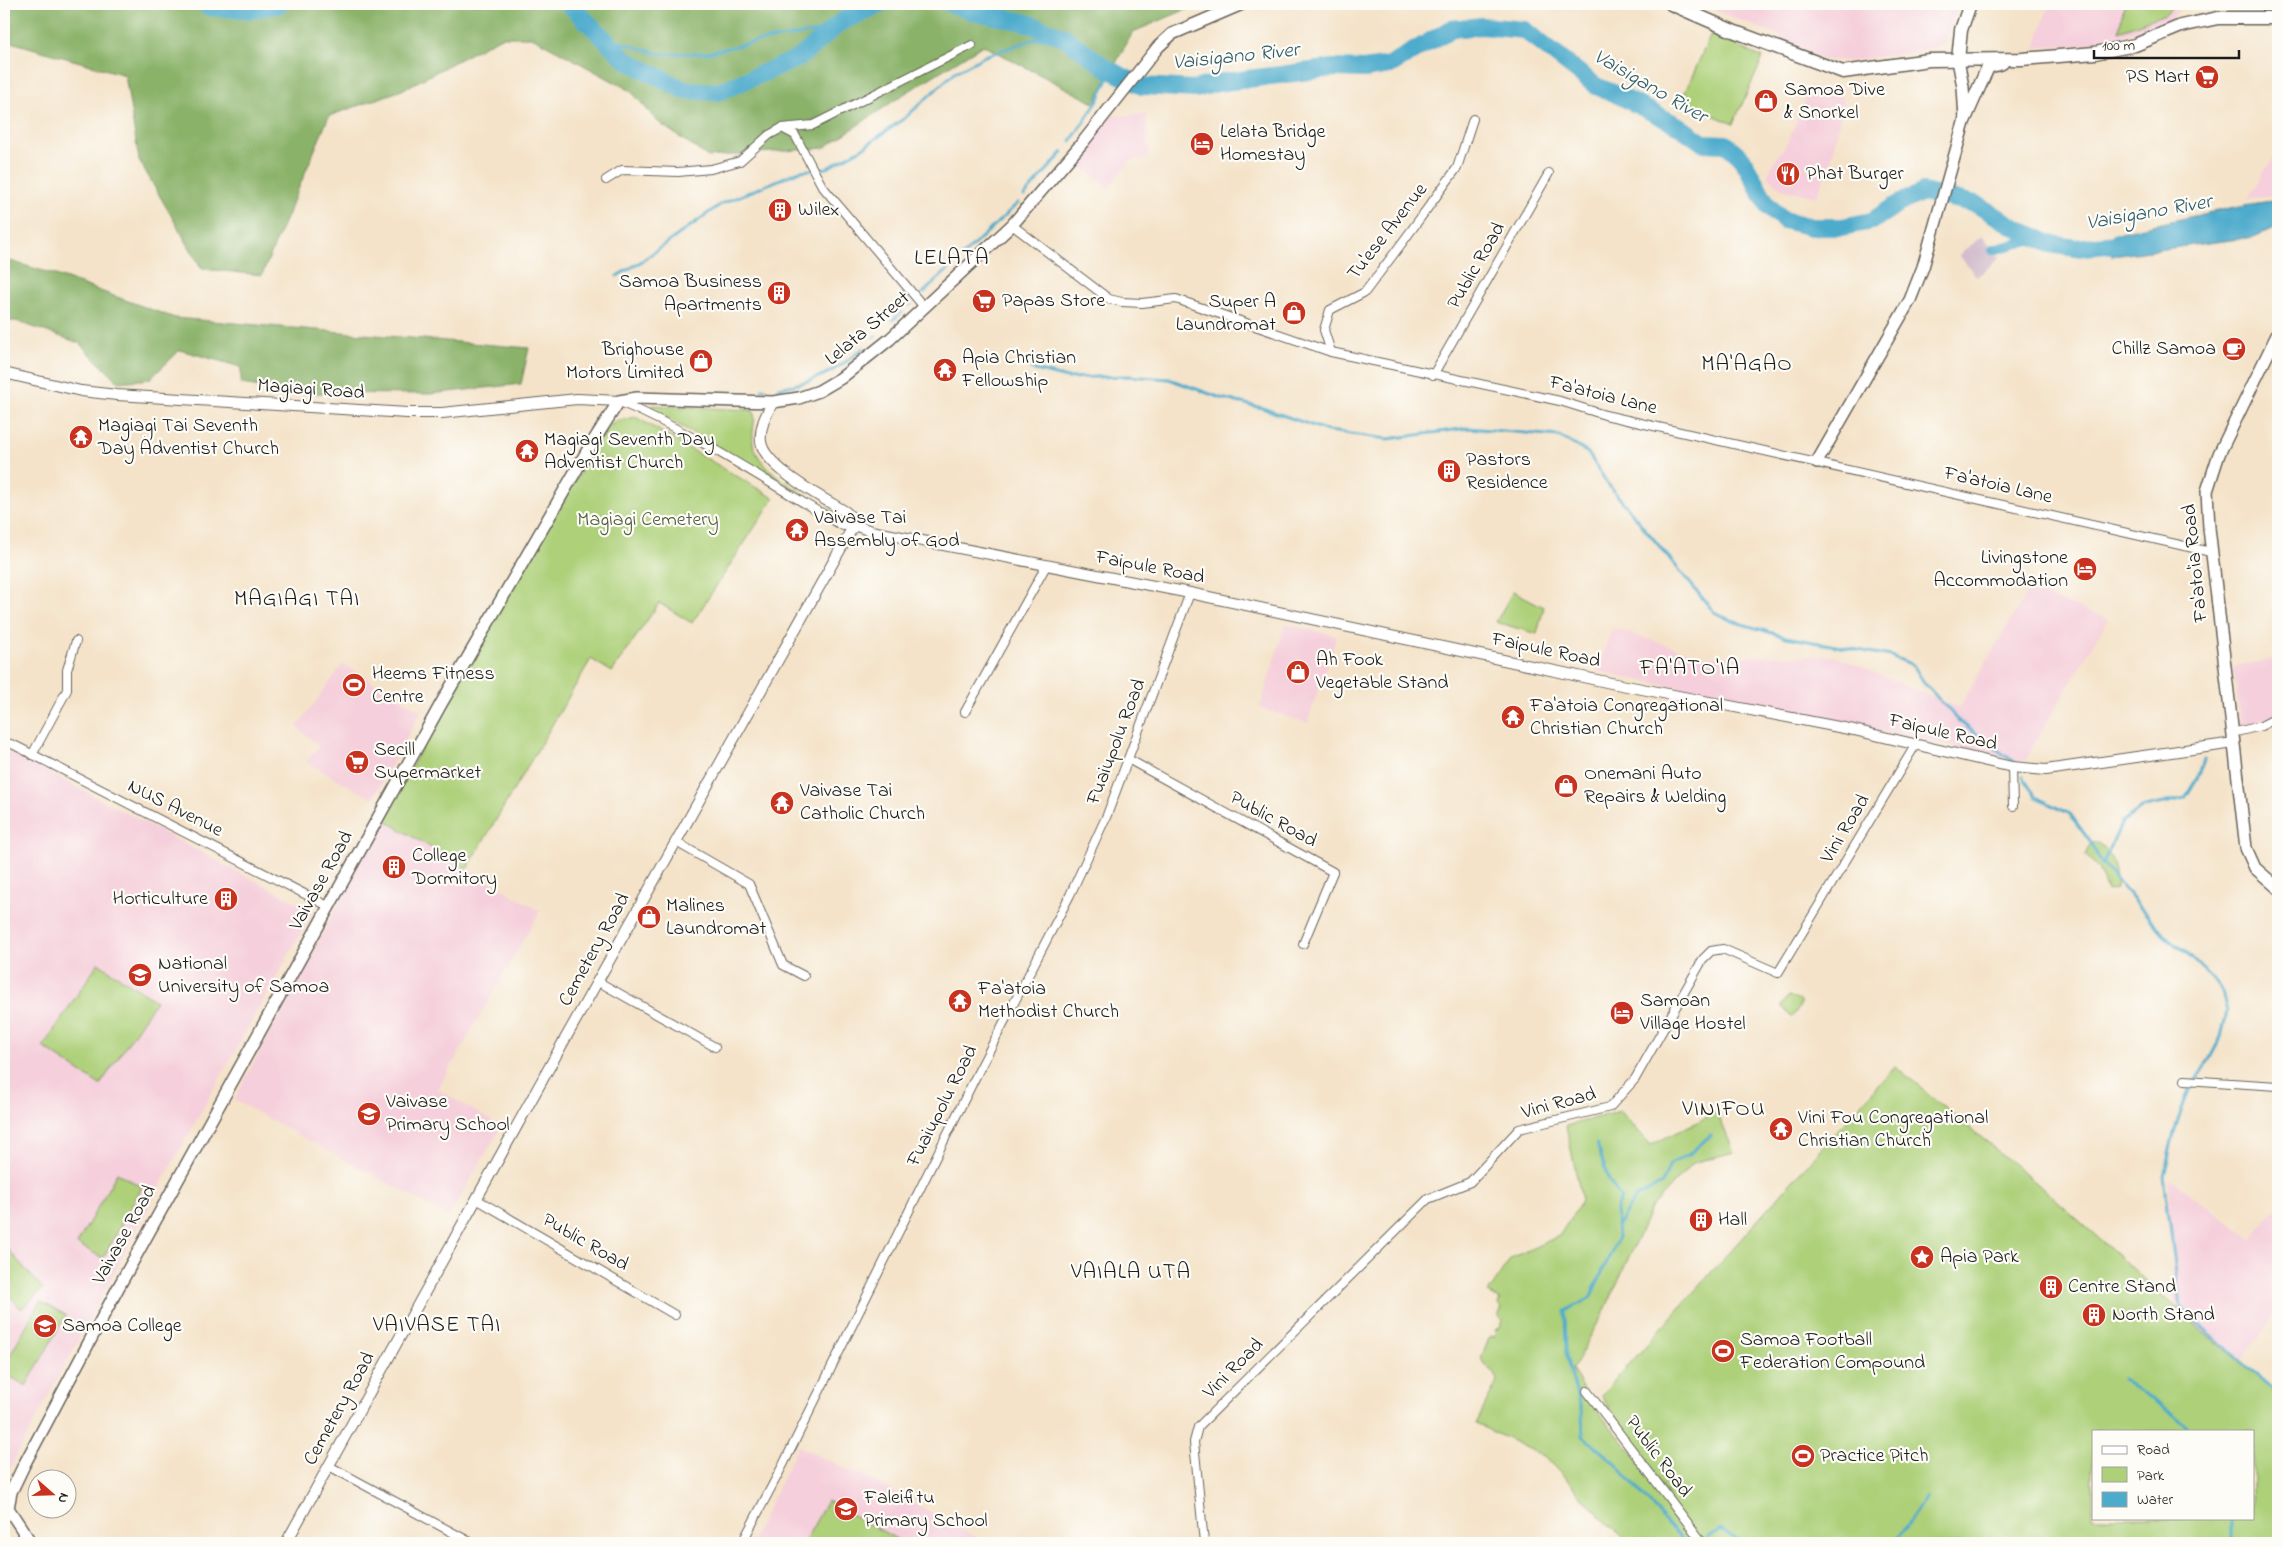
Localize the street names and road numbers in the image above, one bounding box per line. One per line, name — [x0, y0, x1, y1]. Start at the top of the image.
street label: Tu'ese Avenue — [1341, 177, 1435, 287]
street label: Public Road — [1440, 217, 1514, 315]
street label: Lelata Street — [819, 284, 917, 373]
street label: Fa'atoia Lane — [1545, 368, 1660, 423]
street label: Magiagi Road — [256, 372, 366, 409]
street label: Fa'atoia Lane — [1940, 459, 2055, 513]
street label: Fa'ato'ia Road — [2175, 502, 2217, 625]
street label: Faipule Road — [1092, 543, 1207, 593]
street label: Faipule Road — [1488, 625, 1603, 677]
street label: Fuaiupolu Road — [1079, 675, 1154, 810]
street label: Faipule Road — [1885, 706, 2000, 760]
street label: NUS Avenue — [122, 773, 228, 845]
street label: Public Road — [1224, 784, 1322, 856]
street label: Vini Road — [1813, 789, 1878, 870]
street label: Vaivase Road — [282, 826, 361, 937]
street label: Cemetery Road — [552, 888, 638, 1012]
street label: Fuaiupolu Road — [900, 1040, 986, 1173]
street label: Vini Road — [1518, 1080, 1599, 1128]
street label: Vaivase Road — [85, 1180, 164, 1291]
street label: Public Road — [536, 1206, 634, 1280]
street label: Vini Road — [1196, 1332, 1271, 1407]
street label: Cemetery Road — [297, 1347, 383, 1471]
street label: Public Road — [1618, 1410, 1698, 1504]

